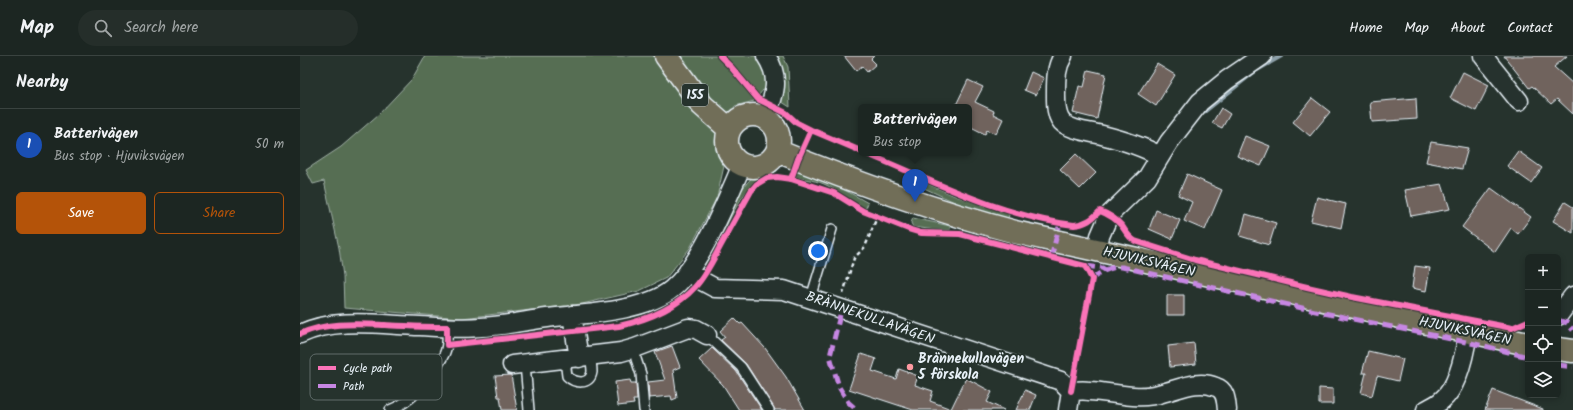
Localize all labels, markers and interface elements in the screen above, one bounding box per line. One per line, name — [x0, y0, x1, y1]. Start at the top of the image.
search box — [78, 10, 358, 46]
text: Map — [20, 13, 54, 43]
text: Search here — [124, 16, 198, 40]
icon: search — [92, 17, 114, 39]
text: Home — [1349, 17, 1383, 39]
text: Map — [1405, 17, 1429, 39]
text: About — [1451, 17, 1485, 39]
text: Contact — [1507, 17, 1553, 39]
text: Nearby — [16, 69, 68, 96]
road number: 155 — [682, 84, 708, 106]
popup — [858, 104, 972, 156]
text: Batterivägen — [873, 108, 957, 132]
text: Batterivägen — [54, 122, 138, 146]
text: Bus stop — [873, 132, 921, 153]
text: 1 — [27, 134, 31, 155]
text: 50 m — [255, 134, 284, 155]
text: Bus stop · Hjuviksvägen — [54, 146, 185, 167]
pin: 1 — [902, 169, 928, 202]
button: Save — [16, 192, 146, 234]
button: Share — [154, 192, 284, 234]
your location — [808, 241, 828, 261]
street label: HJUVIKSVÄGEN — [1101, 241, 1198, 283]
map controls — [1525, 254, 1561, 398]
button: + — [1525, 254, 1561, 290]
street label: BRÄNNEKULLAVÄGEN — [802, 286, 938, 351]
button: − — [1525, 290, 1561, 326]
street label: HJUVIKSVÄGEN — [1417, 310, 1514, 352]
button: locate — [1525, 326, 1561, 362]
place label: Brännekullavägen 5 förskola — [917, 348, 1024, 386]
legend — [310, 354, 442, 400]
text: Cycle path — [343, 360, 392, 378]
marker: Brännekullavägen 5 förskola — [905, 362, 915, 372]
button: layers — [1525, 362, 1561, 398]
text: Path — [343, 378, 364, 396]

